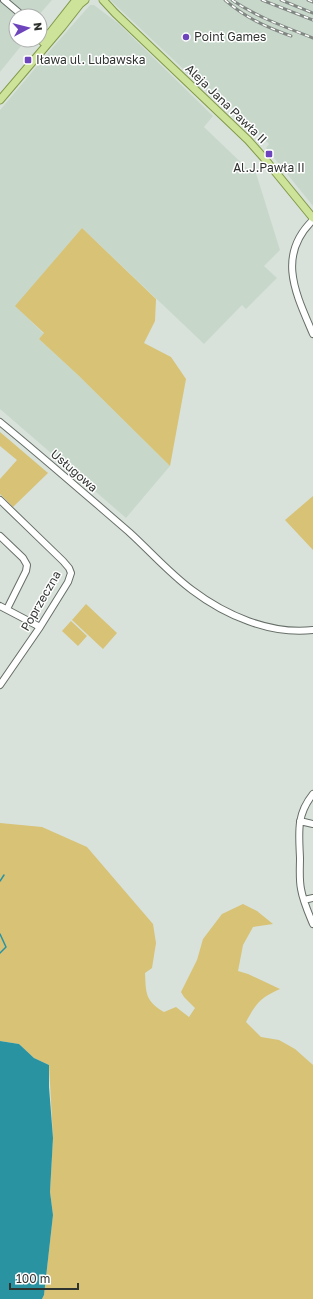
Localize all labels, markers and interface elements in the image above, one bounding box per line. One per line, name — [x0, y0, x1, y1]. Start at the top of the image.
north arrow — [8, 8, 48, 48]
text: N — [31, 22, 45, 32]
place label: Point Games — [194, 29, 266, 44]
marker: Point Games — [181, 32, 191, 42]
place label: Iława ul. Lubawska — [36, 52, 146, 67]
marker: Iława ul. Lubawska — [23, 55, 33, 65]
street label: Aleja Jana Pawła II — [182, 61, 270, 146]
marker: Al.J.Pawła II — [264, 149, 274, 159]
place label: Al.J.Pawła II — [233, 160, 305, 175]
street label: Usługowa — [48, 446, 101, 495]
street label: Poprzeczna — [17, 568, 64, 634]
scale bar — [10, 1265, 78, 1291]
text: 100 m — [16, 1271, 50, 1286]

